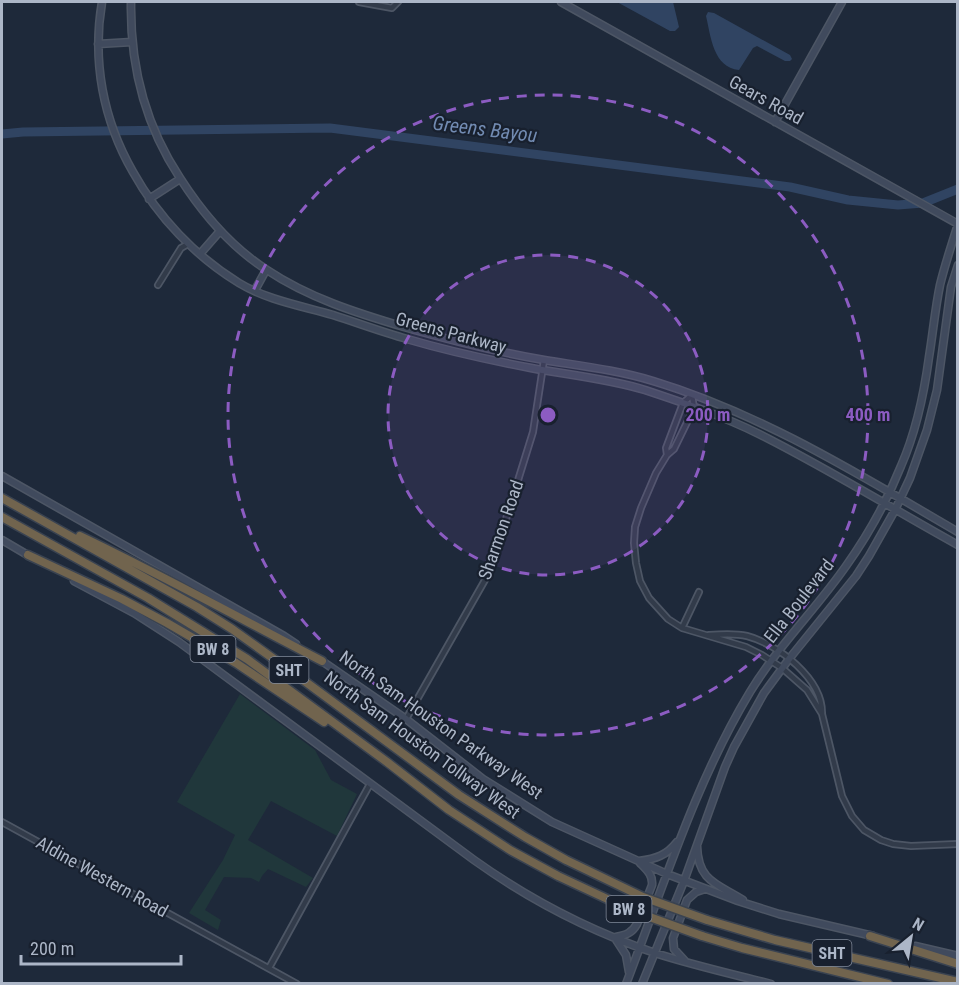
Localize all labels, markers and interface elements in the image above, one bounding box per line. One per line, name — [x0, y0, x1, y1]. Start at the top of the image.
street label: Gears Road — [725, 71, 807, 129]
water label: Greens Bayou — [431, 111, 539, 147]
street label: Greens Parkway — [394, 308, 509, 357]
text: 200 m — [686, 404, 730, 425]
text: 400 m — [846, 404, 890, 425]
centre of rings — [538, 405, 558, 425]
street label: Sharmon Road — [474, 477, 527, 582]
street label: Ella Boulevard — [759, 555, 838, 647]
road number: BW 8 — [190, 636, 236, 662]
street label: North Sam Houston Parkway West — [336, 646, 547, 803]
road number: SHT — [270, 657, 308, 683]
street label: North Sam Houston Tollway West — [320, 667, 524, 823]
street label: Aldine Western Road — [33, 832, 172, 921]
road number: BW 8 — [606, 896, 652, 922]
north arrow — [881, 907, 941, 967]
text: N — [909, 914, 927, 935]
scale bar — [21, 928, 182, 966]
text: 200 m — [30, 938, 74, 959]
road number: SHT — [812, 940, 852, 966]

